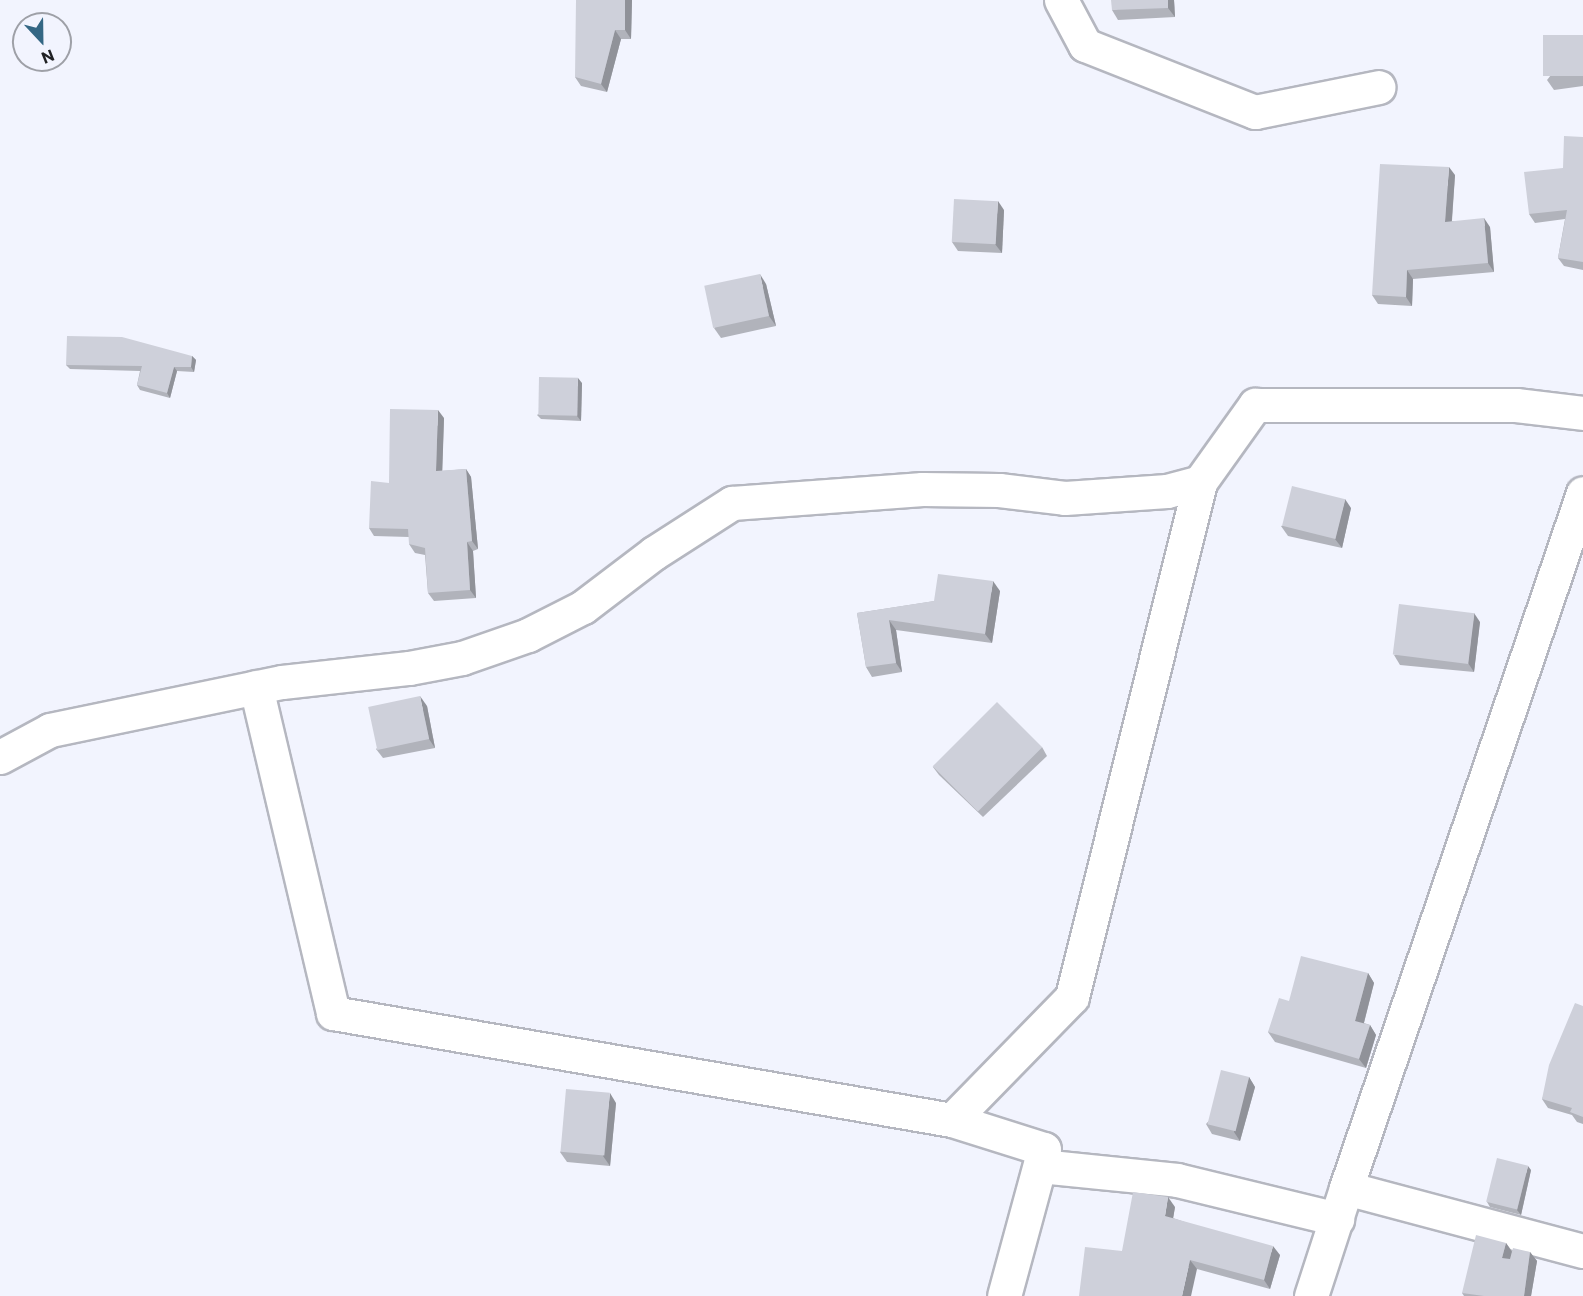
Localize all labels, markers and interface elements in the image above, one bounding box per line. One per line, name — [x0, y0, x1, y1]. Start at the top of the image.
north arrow — [12, 12, 72, 72]
text: N — [39, 46, 57, 68]

